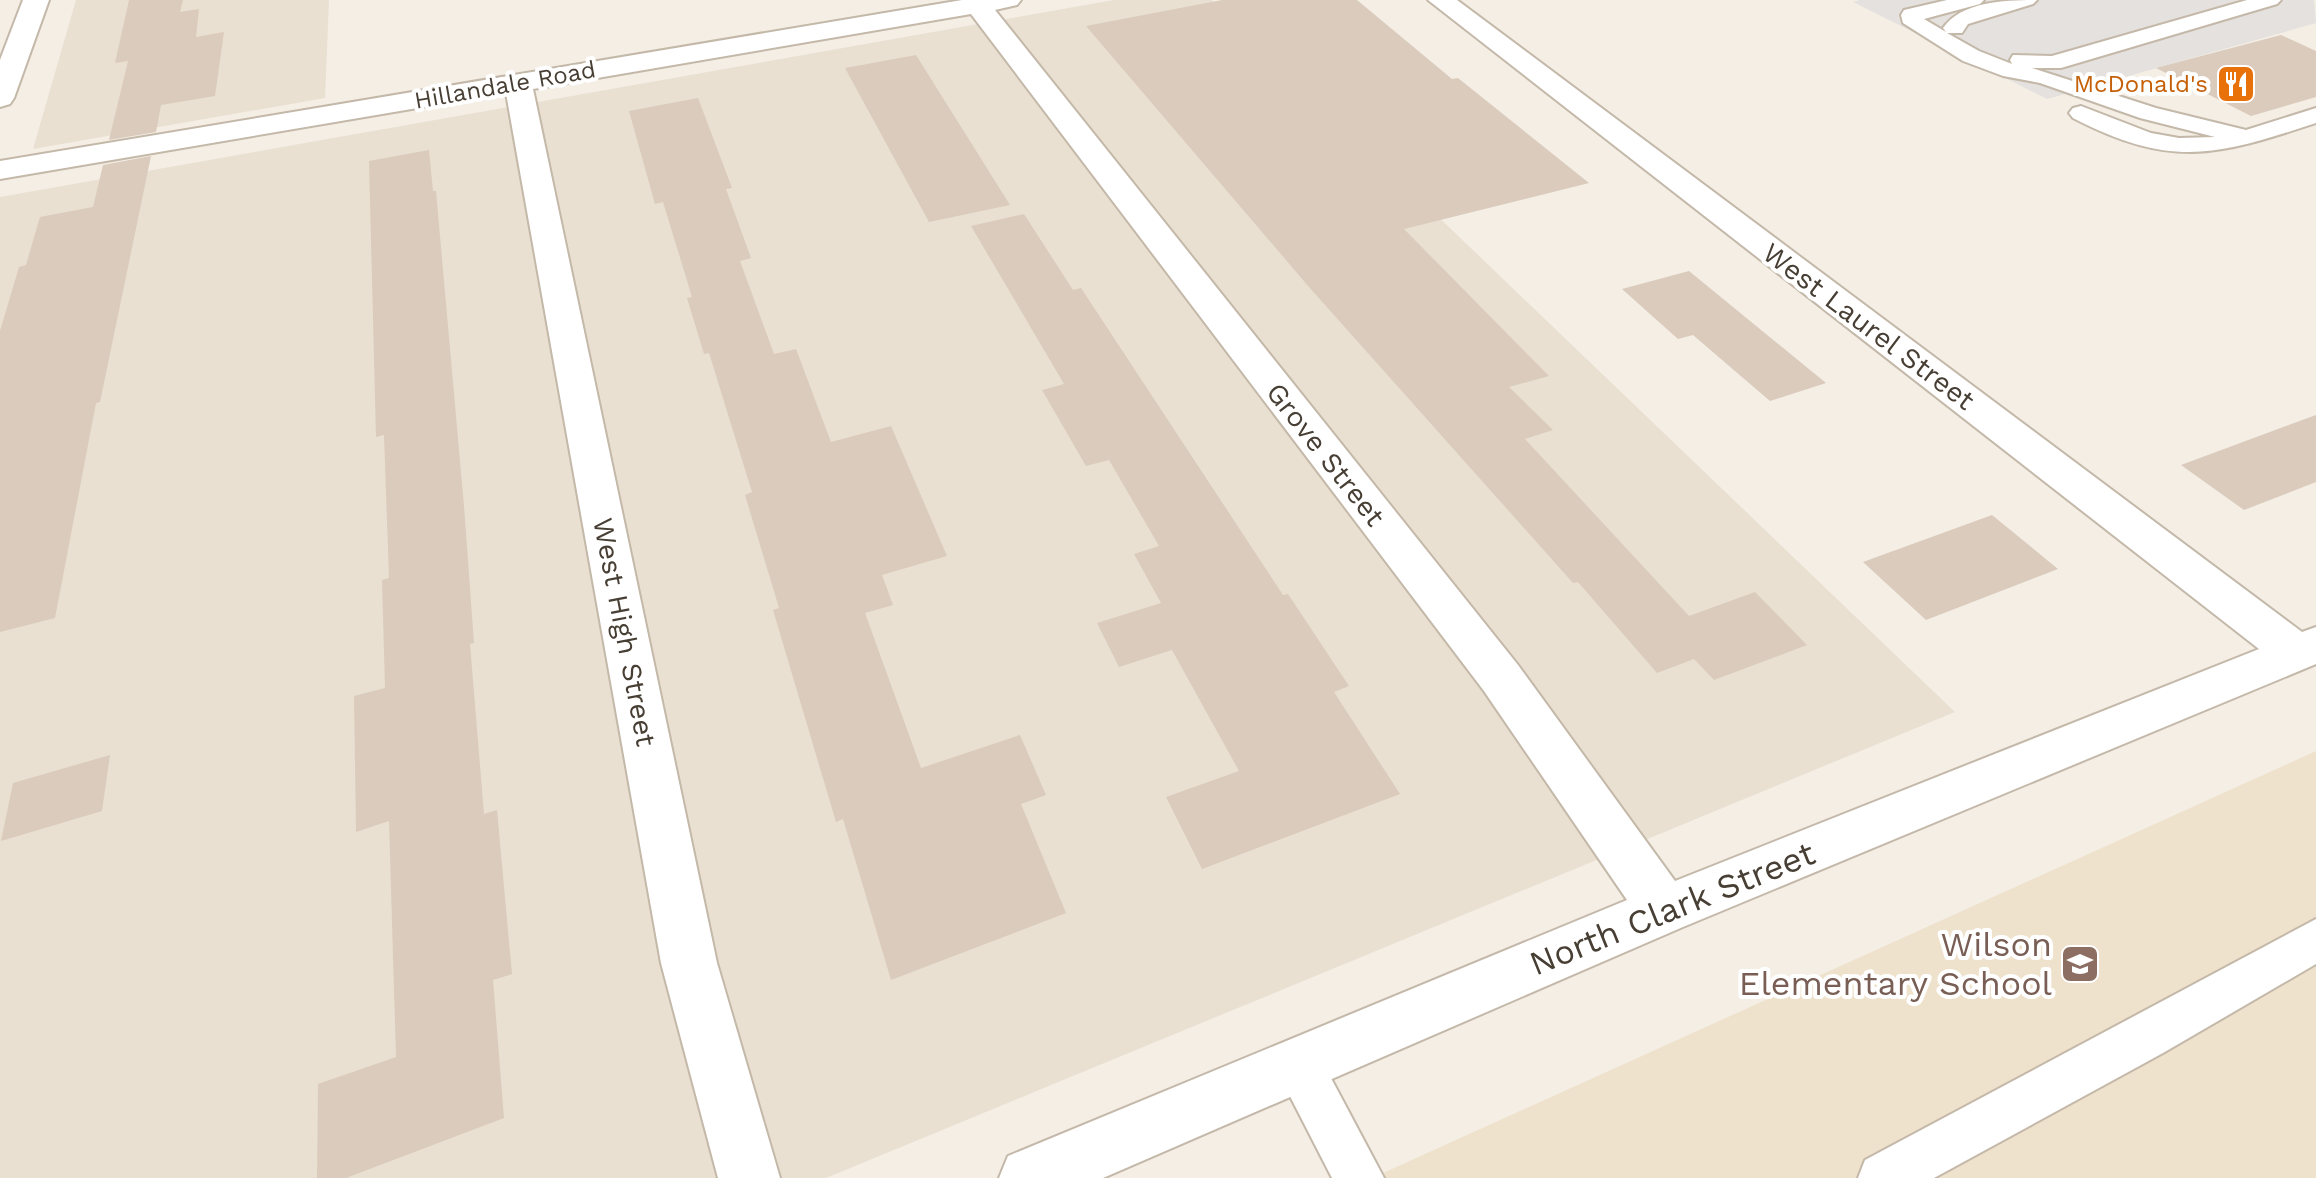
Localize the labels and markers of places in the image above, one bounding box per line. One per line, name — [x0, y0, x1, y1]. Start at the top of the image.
restaurant icon: McDonald's — [2215, 63, 2257, 105]
place label: McDonald's — [2074, 70, 2208, 98]
place label: Wilson Elementary School — [1739, 924, 2053, 1003]
school or university icon: Wilson Elementary School — [2059, 943, 2101, 985]

